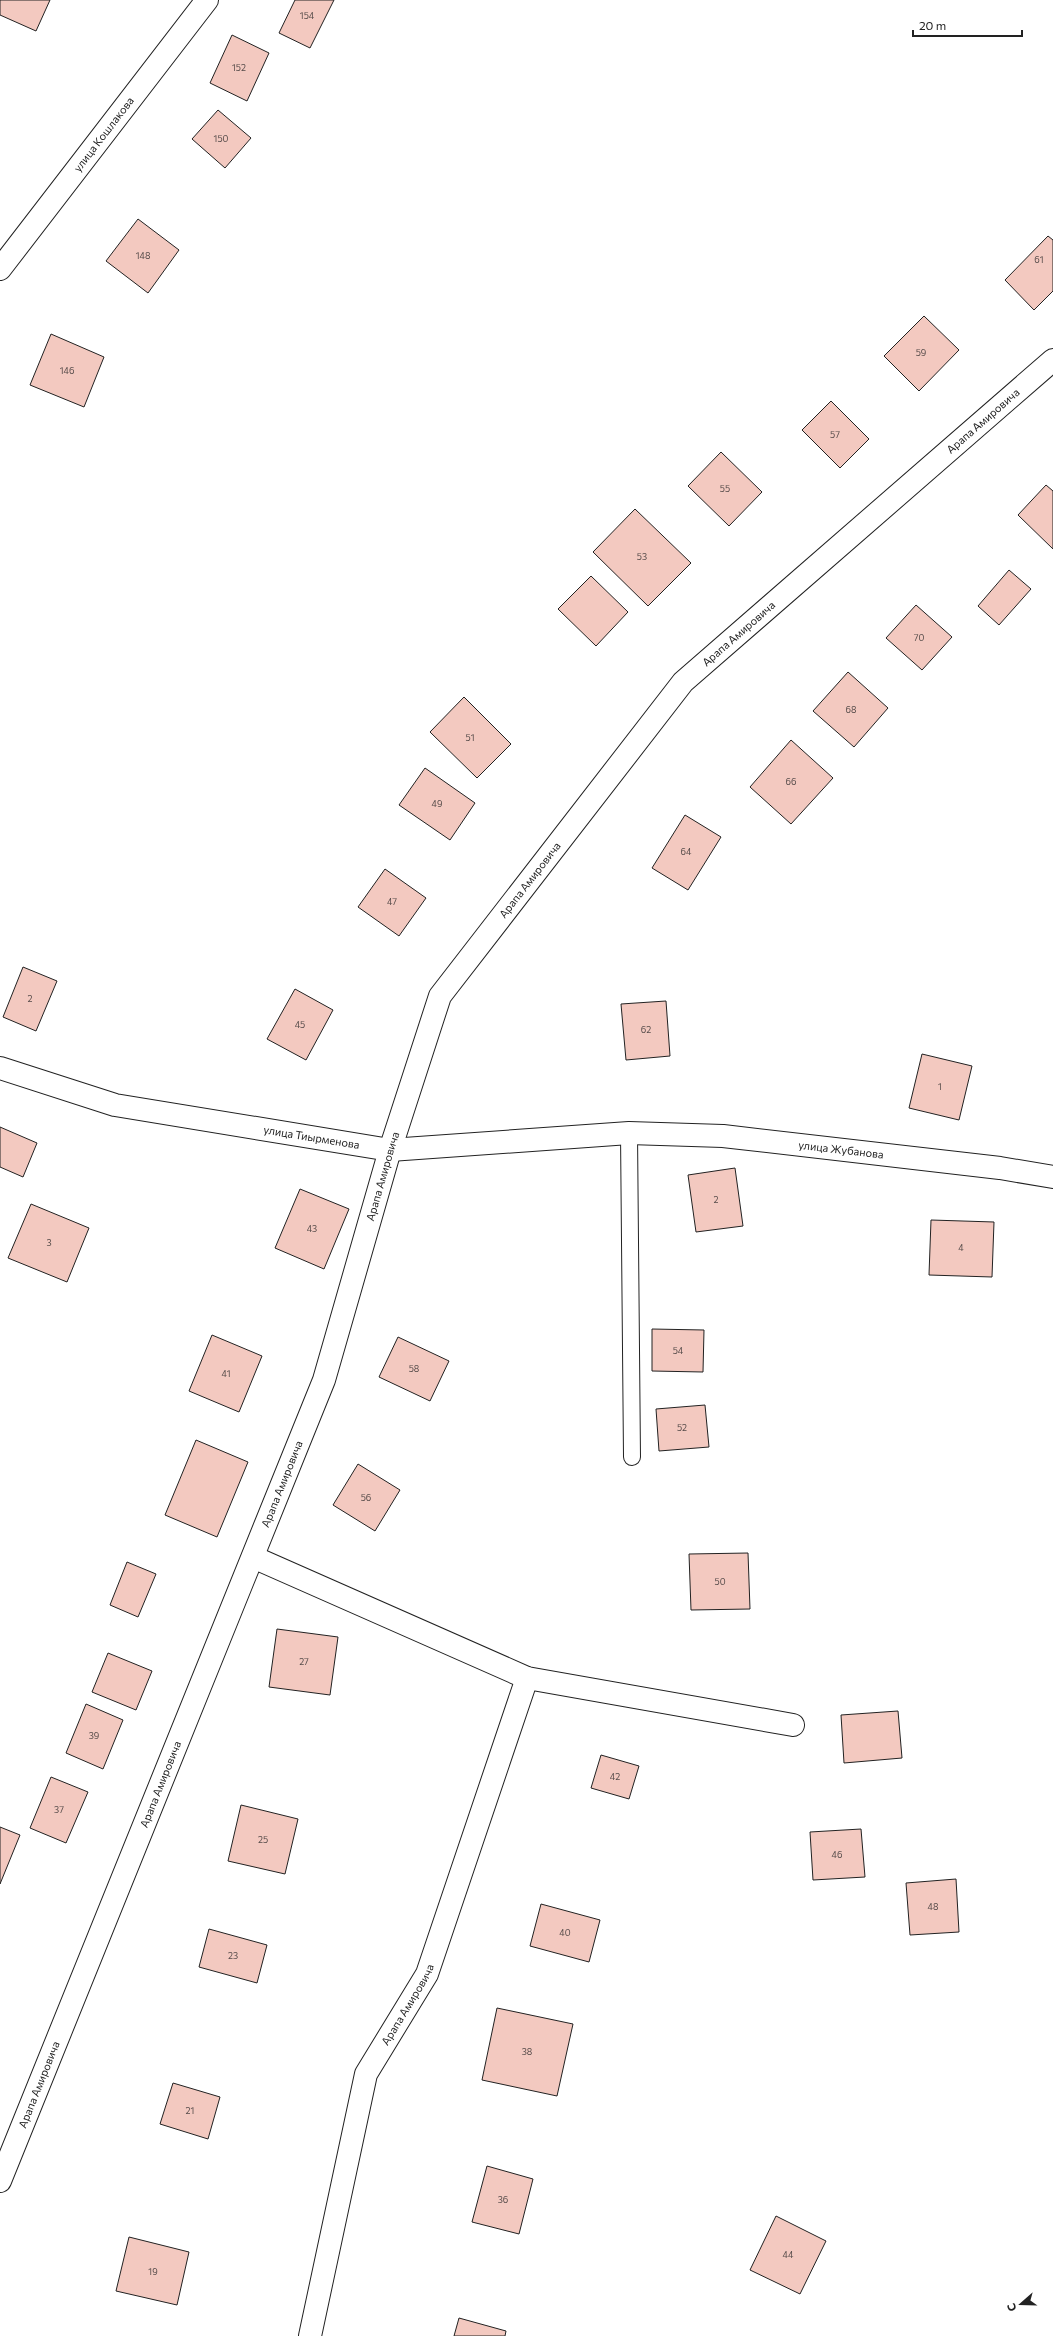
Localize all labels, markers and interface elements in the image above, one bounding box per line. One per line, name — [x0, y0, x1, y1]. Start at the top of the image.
house number: 154 — [300, 10, 315, 21]
scale bar — [913, 12, 1022, 38]
text: 20 m — [919, 18, 946, 32]
house number: 152 — [232, 62, 246, 73]
street label: улица Кошлакова — [70, 94, 136, 174]
house number: 150 — [214, 133, 229, 144]
house number: 148 — [136, 250, 150, 261]
house number: 61 — [1034, 254, 1044, 265]
house number: 59 — [916, 347, 926, 358]
house number: 146 — [60, 365, 74, 376]
street label: Арапа Амировича — [944, 385, 1022, 456]
house number: 57 — [830, 429, 840, 440]
house number: 55 — [720, 483, 730, 494]
house number: 53 — [637, 551, 647, 562]
street label: Арапа Амировича — [699, 598, 777, 668]
house number: 70 — [914, 632, 924, 643]
house number: 68 — [846, 704, 856, 715]
house number: 51 — [465, 732, 475, 743]
house number: 66 — [786, 776, 796, 787]
house number: 49 — [432, 798, 442, 809]
street label: Арапа Амировича — [496, 839, 563, 920]
house number: 64 — [681, 846, 692, 857]
house number: 47 — [387, 896, 397, 907]
house number: 2 — [28, 993, 33, 1004]
house number: 45 — [295, 1019, 305, 1030]
house number: 62 — [641, 1024, 651, 1035]
house number: 1 — [938, 1081, 942, 1092]
street label: улица Тиырменова — [263, 1122, 361, 1151]
street label: Арапа Амировича — [363, 1130, 402, 1222]
street label: улица Жубанова — [798, 1138, 884, 1161]
house number: 2 — [714, 1194, 719, 1205]
house number: 43 — [307, 1223, 317, 1234]
house number: 3 — [46, 1237, 52, 1248]
house number: 4 — [958, 1242, 964, 1253]
house number: 54 — [673, 1345, 684, 1356]
house number: 58 — [409, 1363, 419, 1374]
house number: 41 — [222, 1368, 230, 1379]
house number: 52 — [677, 1422, 687, 1433]
street label: Арапа Амировича — [258, 1438, 305, 1529]
house number: 56 — [361, 1492, 371, 1503]
house number: 50 — [714, 1576, 726, 1587]
house number: 27 — [299, 1656, 309, 1667]
house number: 39 — [89, 1730, 99, 1741]
street label: Арапа Амировича — [137, 1739, 183, 1829]
house number: 42 — [610, 1771, 620, 1782]
house number: 37 — [54, 1804, 64, 1815]
house number: 25 — [258, 1834, 268, 1845]
house number: 46 — [832, 1849, 842, 1860]
house number: 48 — [928, 1901, 938, 1912]
house number: 40 — [559, 1927, 571, 1938]
house number: 23 — [228, 1950, 238, 1961]
street label: Арапа Амировича — [378, 1962, 436, 2047]
street label: Арапа Амировича — [15, 2039, 62, 2130]
house number: 38 — [522, 2046, 532, 2057]
house number: 21 — [186, 2105, 194, 2116]
house number: 36 — [498, 2194, 508, 2205]
house number: 44 — [783, 2249, 794, 2260]
house number: 19 — [148, 2266, 158, 2277]
north arrow — [1001, 2284, 1041, 2324]
text: С — [1004, 2301, 1019, 2313]

